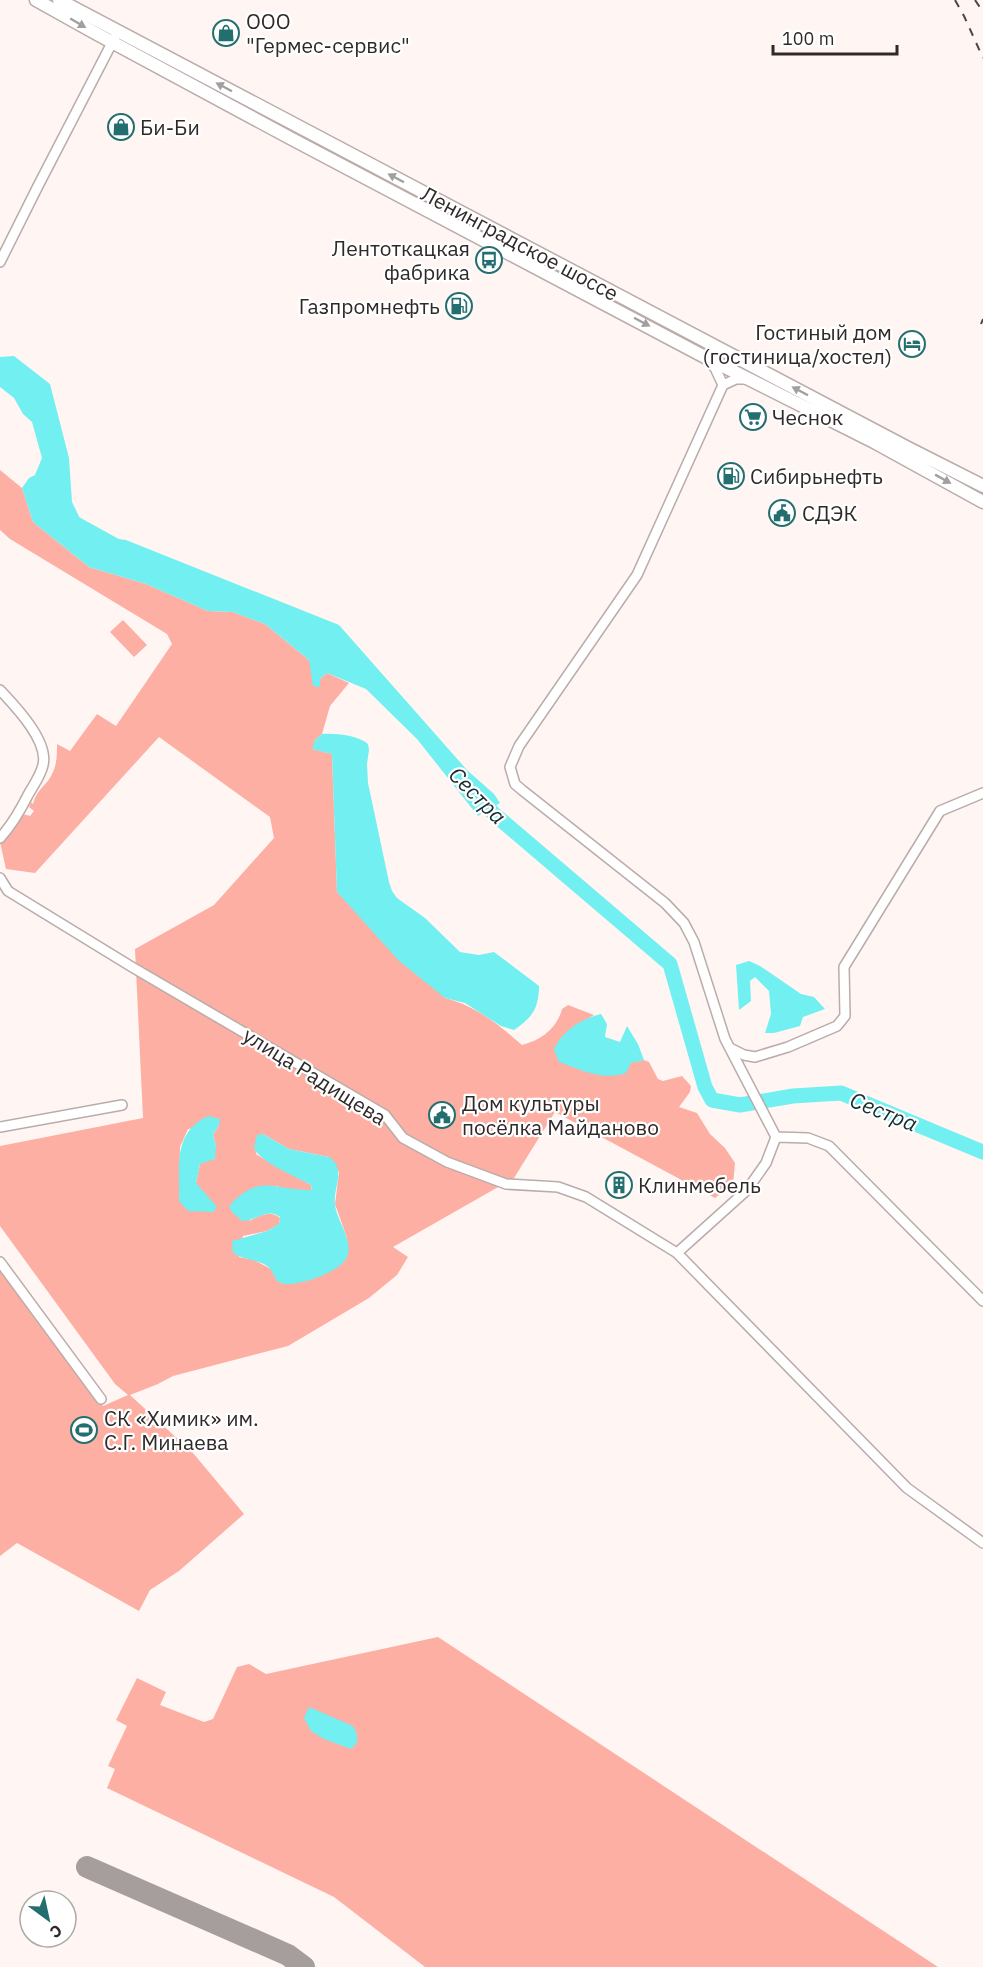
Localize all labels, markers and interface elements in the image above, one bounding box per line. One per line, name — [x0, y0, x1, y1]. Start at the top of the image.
place label: ООО "Гермес-сервис" — [246, 7, 410, 59]
one-way arrow — [70, 18, 86, 29]
shop icon: ООО "Гермес-сервис" — [211, 18, 241, 48]
scale bar — [773, 18, 898, 56]
text: 100 m — [782, 27, 834, 50]
one-way arrow — [215, 82, 232, 92]
shop icon: Би-Би — [106, 112, 136, 142]
place label: Би-Би — [140, 113, 200, 141]
one-way arrow — [388, 173, 405, 183]
street label: Ленинградское шоссе — [417, 179, 623, 307]
place label: Лентоткацкая фабрика — [332, 234, 470, 286]
bus stop icon: Лентоткацкая фабрика — [474, 245, 504, 275]
fuel station icon: Газпромнефть — [444, 291, 474, 321]
place label: Газпромнефть — [299, 292, 440, 320]
one-way arrow — [633, 317, 650, 327]
place label: Гостиный дом (гостиница/хостел) — [703, 318, 892, 370]
hotel icon: Гостиный дом (гостиница/хостел) — [897, 329, 927, 359]
one-way arrow — [791, 387, 809, 397]
supermarket icon: Чеснок — [738, 402, 768, 432]
place label: Чеснок — [772, 403, 843, 431]
fuel station icon: Сибирьнефть — [716, 461, 746, 491]
place label: Сибирьнефть — [750, 462, 883, 490]
one-way arrow — [935, 474, 952, 484]
public building icon: СДЭК — [767, 498, 797, 528]
place label: СДЭК — [802, 499, 857, 527]
water label: Сестра — [443, 760, 513, 830]
street label: улица Радищева — [238, 1021, 392, 1131]
water label: Сестра — [846, 1084, 922, 1138]
place label: Дом культуры посёлка Майданово — [462, 1089, 659, 1141]
public building icon: Дом культуры посёлка Майданово — [427, 1100, 457, 1130]
building icon: Клинмебель — [604, 1170, 634, 1200]
place label: Клинмебель — [638, 1171, 761, 1199]
place label: СК «Химик» им. С.Г. Минаева — [104, 1404, 259, 1456]
sports icon: СК «Химик» им. С.Г. Минаева — [69, 1415, 99, 1445]
north arrow — [18, 1889, 78, 1949]
text: С — [46, 1920, 66, 1943]

